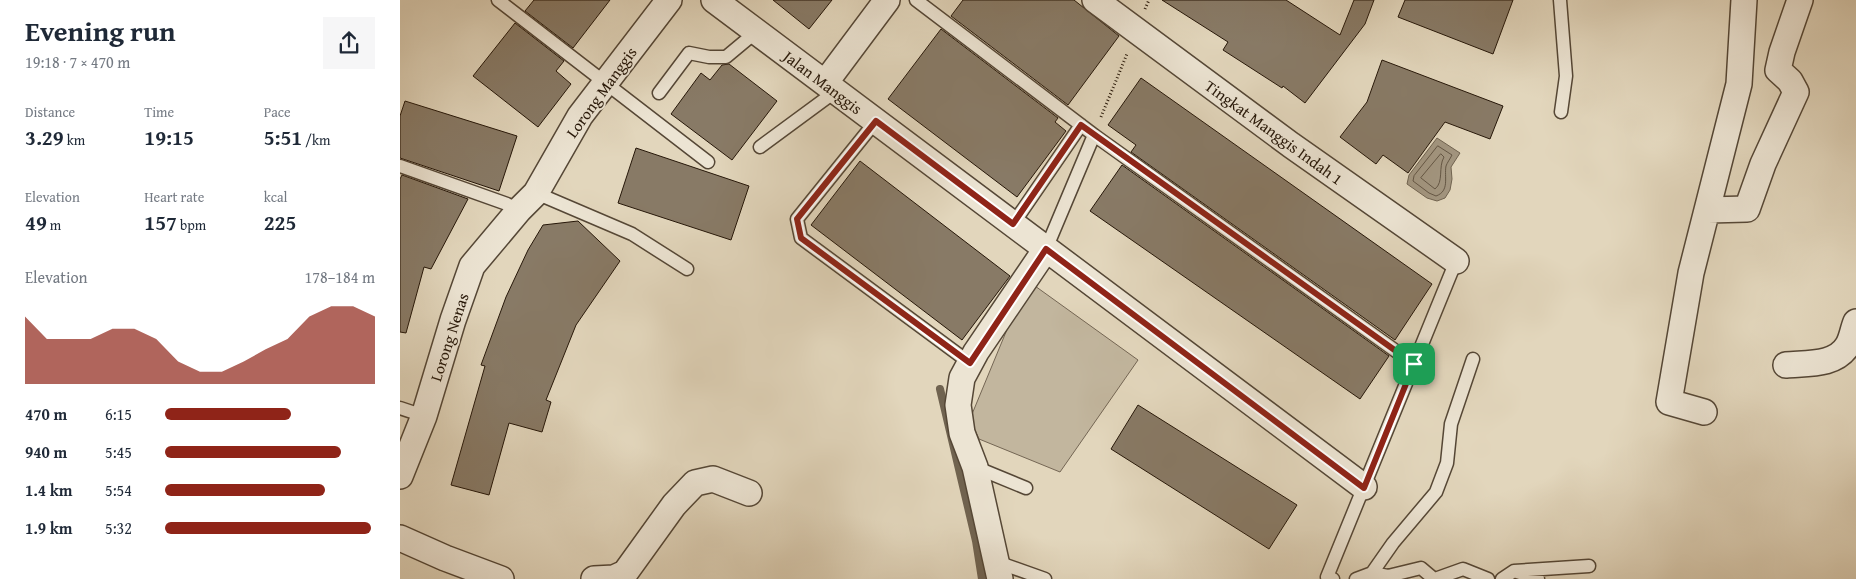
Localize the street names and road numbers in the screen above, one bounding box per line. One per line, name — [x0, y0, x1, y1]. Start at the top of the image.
street label: Lorong Manggis — [560, 42, 642, 142]
street label: Jalan Manggis — [777, 43, 868, 120]
street label: Tingkat Manggis Indah 1 — [1200, 74, 1348, 190]
street label: Lorong Nenas — [423, 290, 475, 384]

